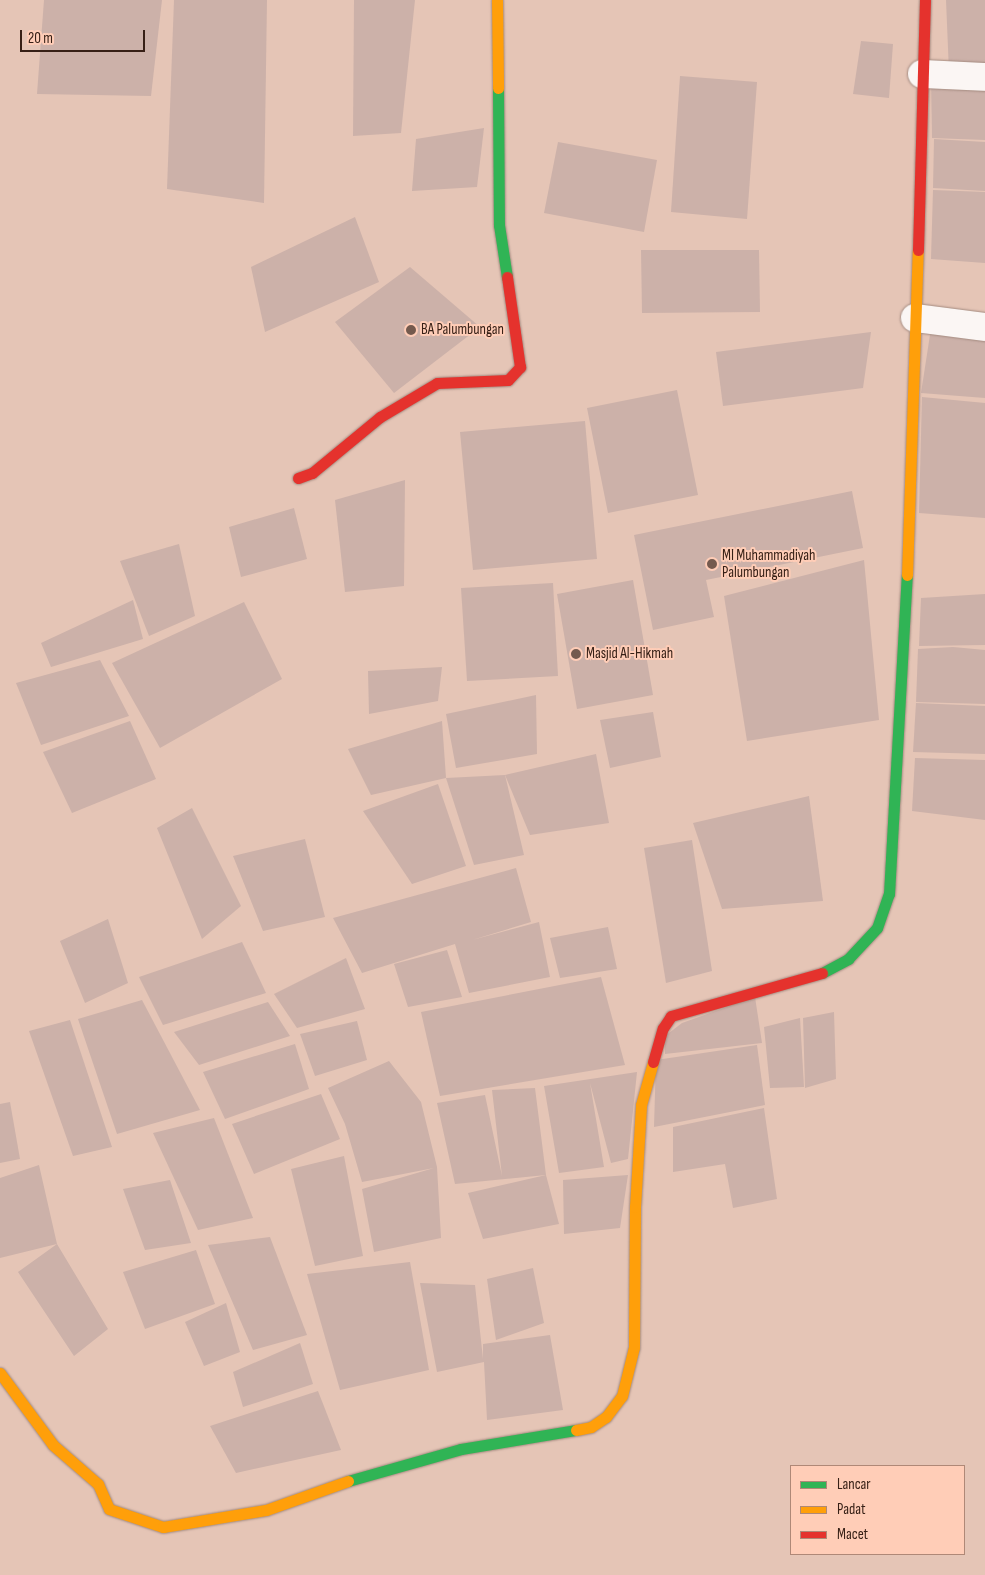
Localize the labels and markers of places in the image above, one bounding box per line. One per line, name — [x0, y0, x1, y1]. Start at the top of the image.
place label: BA Palumbungan — [421, 321, 504, 339]
marker: BA Palumbungan — [405, 324, 417, 336]
place label: MI Muhammadiyah Palumbungan — [722, 546, 816, 581]
marker: MI Muhammadiyah Palumbungan — [706, 558, 718, 570]
place label: Masjid Al-Hikmah — [586, 645, 673, 663]
marker: Masjid Al-Hikmah — [570, 648, 582, 660]

